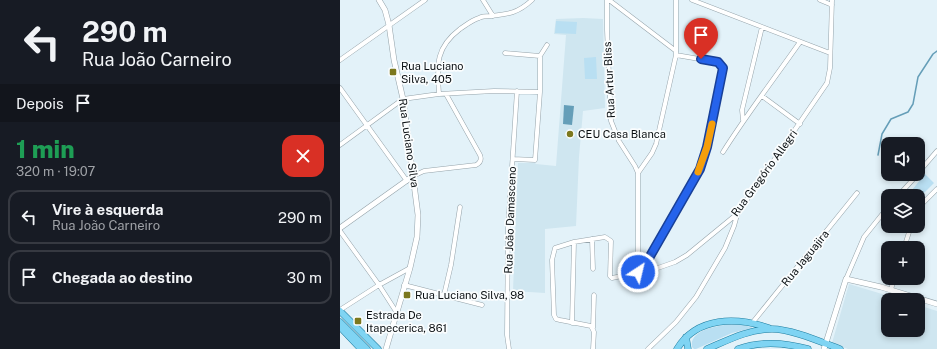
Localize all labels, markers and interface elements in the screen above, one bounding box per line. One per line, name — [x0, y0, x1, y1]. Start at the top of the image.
text: 290 m — [82, 15, 168, 48]
icon: left — [16, 16, 68, 68]
pin — [684, 18, 718, 59]
icon: arrive — [690, 24, 712, 46]
street label: Rua Artur Bliss — [601, 41, 617, 119]
text: Rua João Carneiro — [82, 49, 232, 70]
place label: Rua Luciano Silva, 405 — [401, 60, 464, 85]
marker: Rua Luciano Silva, 405 — [388, 67, 398, 77]
icon: arrive — [72, 92, 94, 114]
text: Depois — [16, 95, 64, 112]
street label: Rua Luciano Silva — [397, 98, 421, 188]
street label: Rua Gregório Allegri — [729, 127, 799, 219]
place label: CEU Casa Blanca — [578, 128, 666, 140]
marker: CEU Casa Blanca — [565, 129, 575, 139]
text: 1 min — [16, 135, 75, 163]
button: close — [282, 135, 324, 177]
map controls — [881, 137, 925, 337]
button: sound — [881, 137, 925, 181]
text: 320 m · 19:07 — [16, 164, 95, 179]
street label: Rua João Damasceno — [502, 166, 518, 274]
button: layers — [881, 189, 925, 233]
text: Vire à esquerda — [52, 201, 164, 218]
icon: left — [18, 206, 40, 228]
text: 290 m — [278, 209, 322, 226]
text: Rua João Carneiro — [52, 218, 160, 233]
street label: Rua Jaguajira — [779, 228, 831, 288]
button: + — [881, 241, 925, 285]
position arrow — [617, 251, 659, 293]
icon: arrive — [18, 266, 40, 288]
text: Chegada ao destino — [52, 269, 193, 286]
text: 30 m — [287, 269, 322, 286]
place label: Rua Luciano Silva, 98 — [415, 289, 524, 301]
marker: Rua Luciano Silva, 98 — [402, 290, 412, 300]
button: − — [881, 293, 925, 337]
place label: Estrada De Itapecerica, 861 — [366, 309, 447, 334]
marker: Estrada De Itapecerica, 861 — [353, 316, 363, 326]

